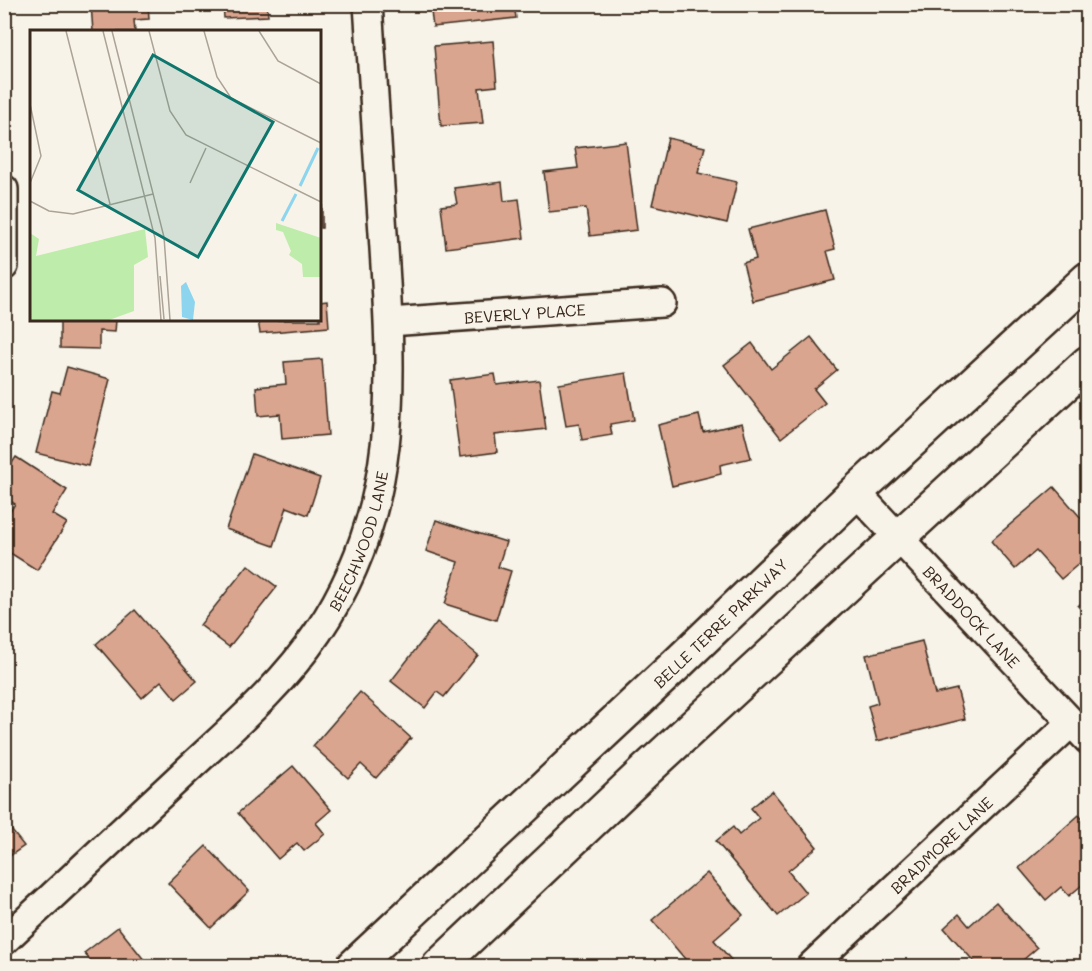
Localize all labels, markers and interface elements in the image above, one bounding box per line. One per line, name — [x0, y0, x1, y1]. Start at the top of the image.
inset map — [30, 30, 321, 321]
street label: BEVERLY PLACE — [463, 298, 586, 327]
street label: BEECHWOOD LANE — [323, 469, 392, 614]
street label: BELLE TERRE PARKWAY — [648, 553, 792, 692]
street label: BRADDOCK LANE — [919, 561, 1025, 672]
street label: BRADMORE LANE — [885, 791, 997, 897]

